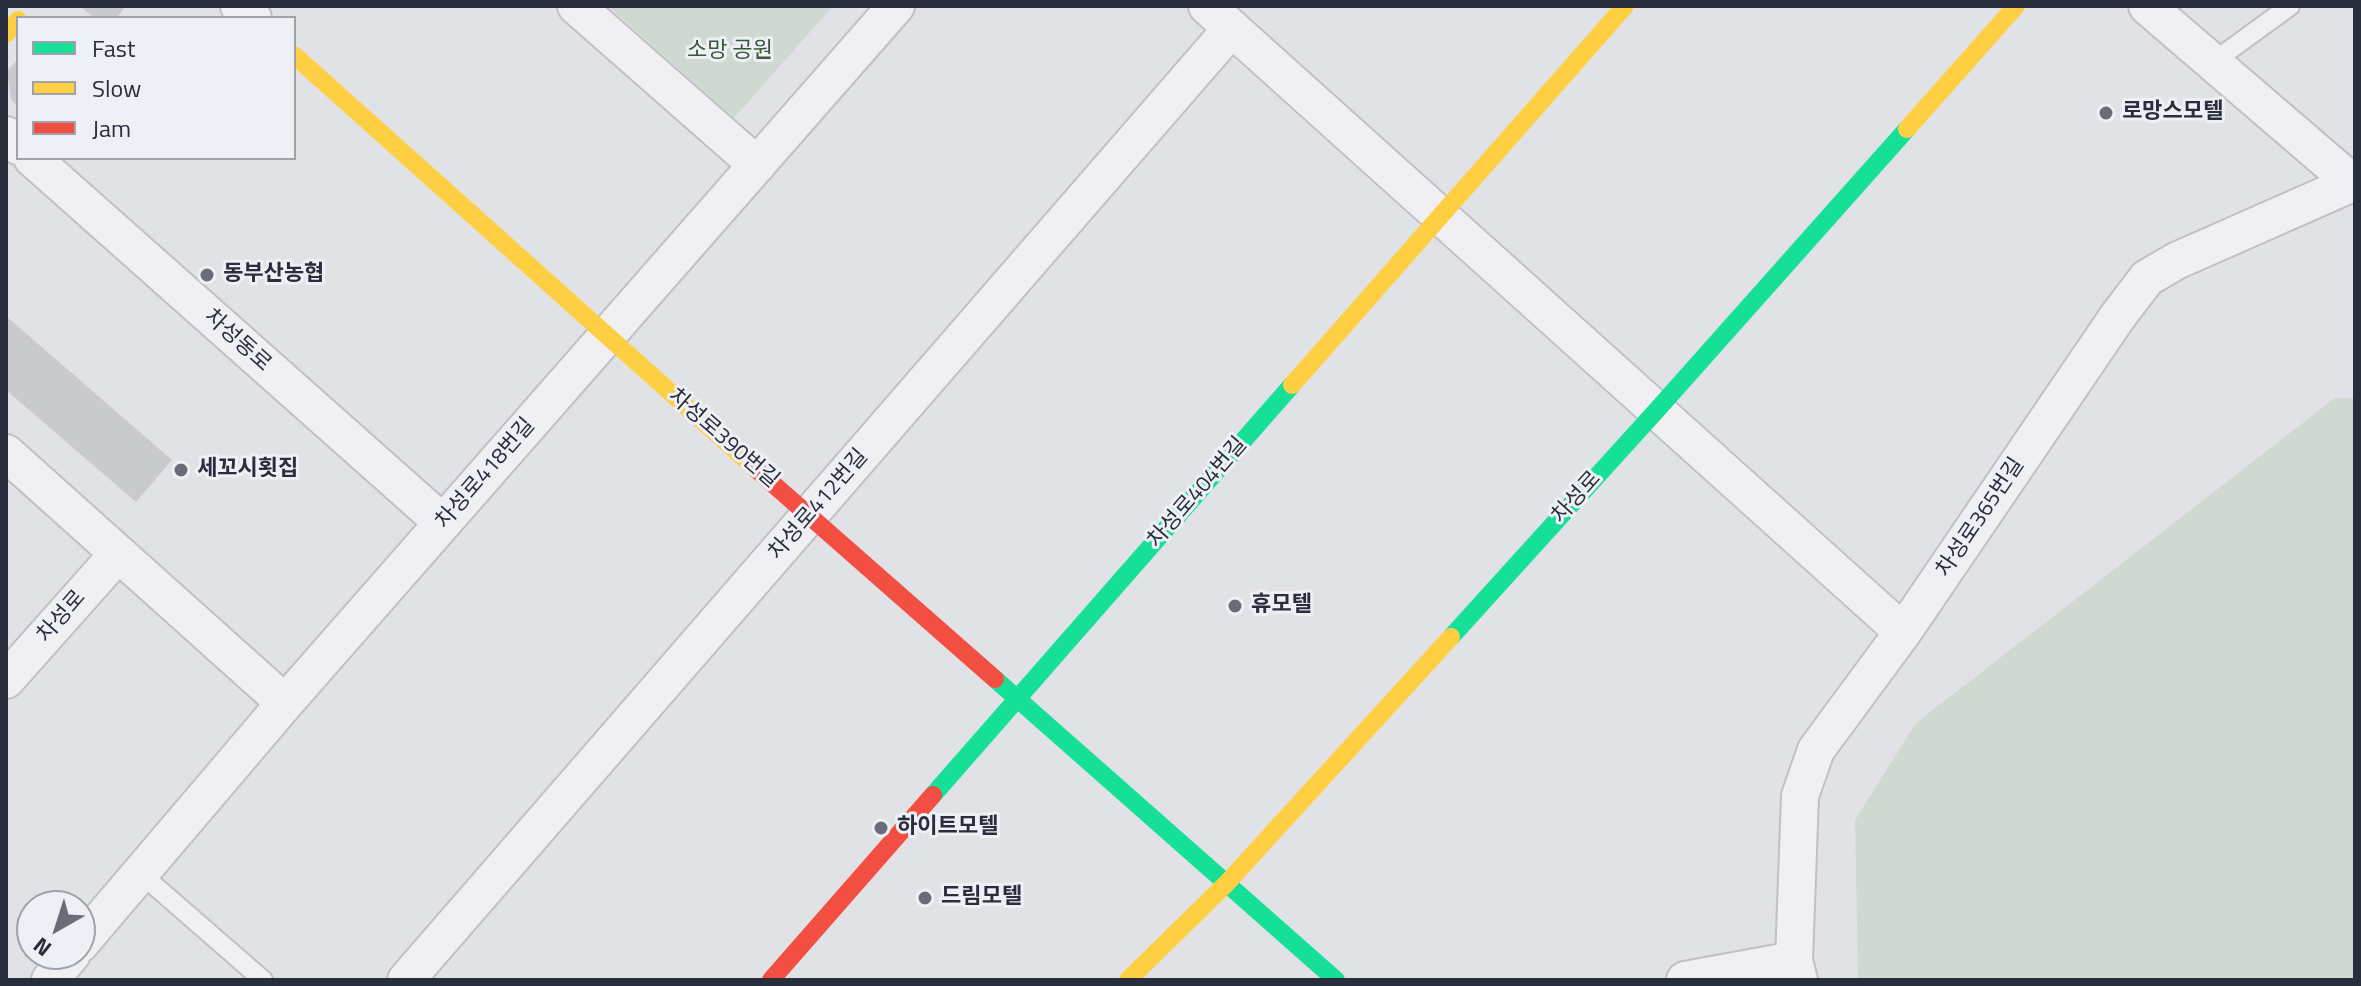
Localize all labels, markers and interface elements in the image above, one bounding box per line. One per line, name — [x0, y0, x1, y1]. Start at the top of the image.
legend — [16, 16, 296, 160]
text: Fast — [92, 30, 135, 66]
park label: 소망 공원 — [687, 39, 773, 65]
text: Slow — [92, 70, 141, 106]
place label: 로망스모텔 — [2122, 100, 2223, 126]
marker: 로망스모텔 — [2097, 104, 2115, 122]
text: Jam — [92, 110, 131, 146]
place label: 동부산농협 — [223, 262, 324, 288]
marker: 동부산농협 — [198, 266, 216, 284]
street label: 차성동로 — [198, 304, 276, 378]
street label: 차성로390번길 — [662, 384, 784, 494]
street label: 차성로418번길 — [431, 413, 541, 535]
street label: 차성로404번길 — [1143, 432, 1253, 554]
street label: 차성로412번길 — [764, 444, 874, 566]
street label: 차성로365번길 — [1931, 453, 2031, 583]
place label: 세꼬시횟집 — [197, 457, 298, 483]
marker: 세꼬시횟집 — [172, 461, 190, 479]
street label: 차성로 — [1547, 467, 1607, 529]
street label: 차성로 — [32, 585, 92, 649]
place label: 휴모텔 — [1251, 593, 1312, 619]
marker: 휴모텔 — [1226, 597, 1244, 615]
place label: 하이트모텔 — [897, 815, 998, 841]
marker: 하이트모텔 — [872, 819, 890, 837]
place label: 드림모텔 — [941, 885, 1022, 911]
marker: 드림모텔 — [916, 889, 934, 907]
north arrow — [16, 890, 96, 970]
text: N — [26, 929, 59, 965]

